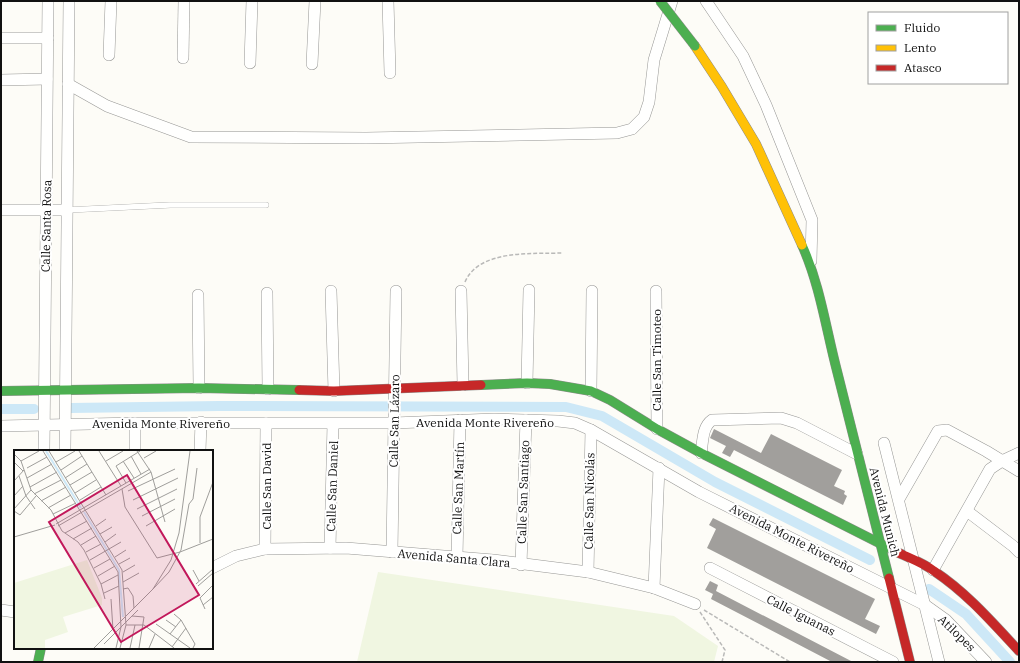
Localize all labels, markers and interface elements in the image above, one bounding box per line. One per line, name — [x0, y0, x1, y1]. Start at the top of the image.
legend — [868, 12, 1008, 84]
text: Fluido — [904, 20, 941, 35]
text: Lento — [904, 40, 936, 55]
text: Atasco — [904, 60, 942, 75]
street label: Calle Santa Rosa — [38, 179, 54, 272]
street label: Calle San Timoteo — [649, 309, 664, 411]
street label: Calle San Lázaro — [386, 374, 402, 468]
street label: Avenida Monte Rivereño — [416, 415, 554, 430]
street label: Avenida Monte Rivereño — [92, 416, 230, 431]
street label: Calle San Daniel — [323, 440, 341, 532]
street label: Calle San Santiago — [514, 440, 532, 544]
street label: Calle San Martín — [449, 441, 467, 535]
street label: Calle San David — [259, 442, 274, 530]
inset map — [14, 450, 213, 649]
street label: Calle San Nicolás — [581, 452, 597, 549]
street label: Avenida Munich — [867, 466, 903, 559]
street label: Avenida Monte Rivereño — [727, 500, 857, 576]
street label: Avenida Santa Clara — [397, 546, 512, 570]
street label: Calle Iguanas — [764, 591, 838, 639]
street label: Atilopes — [935, 612, 979, 655]

